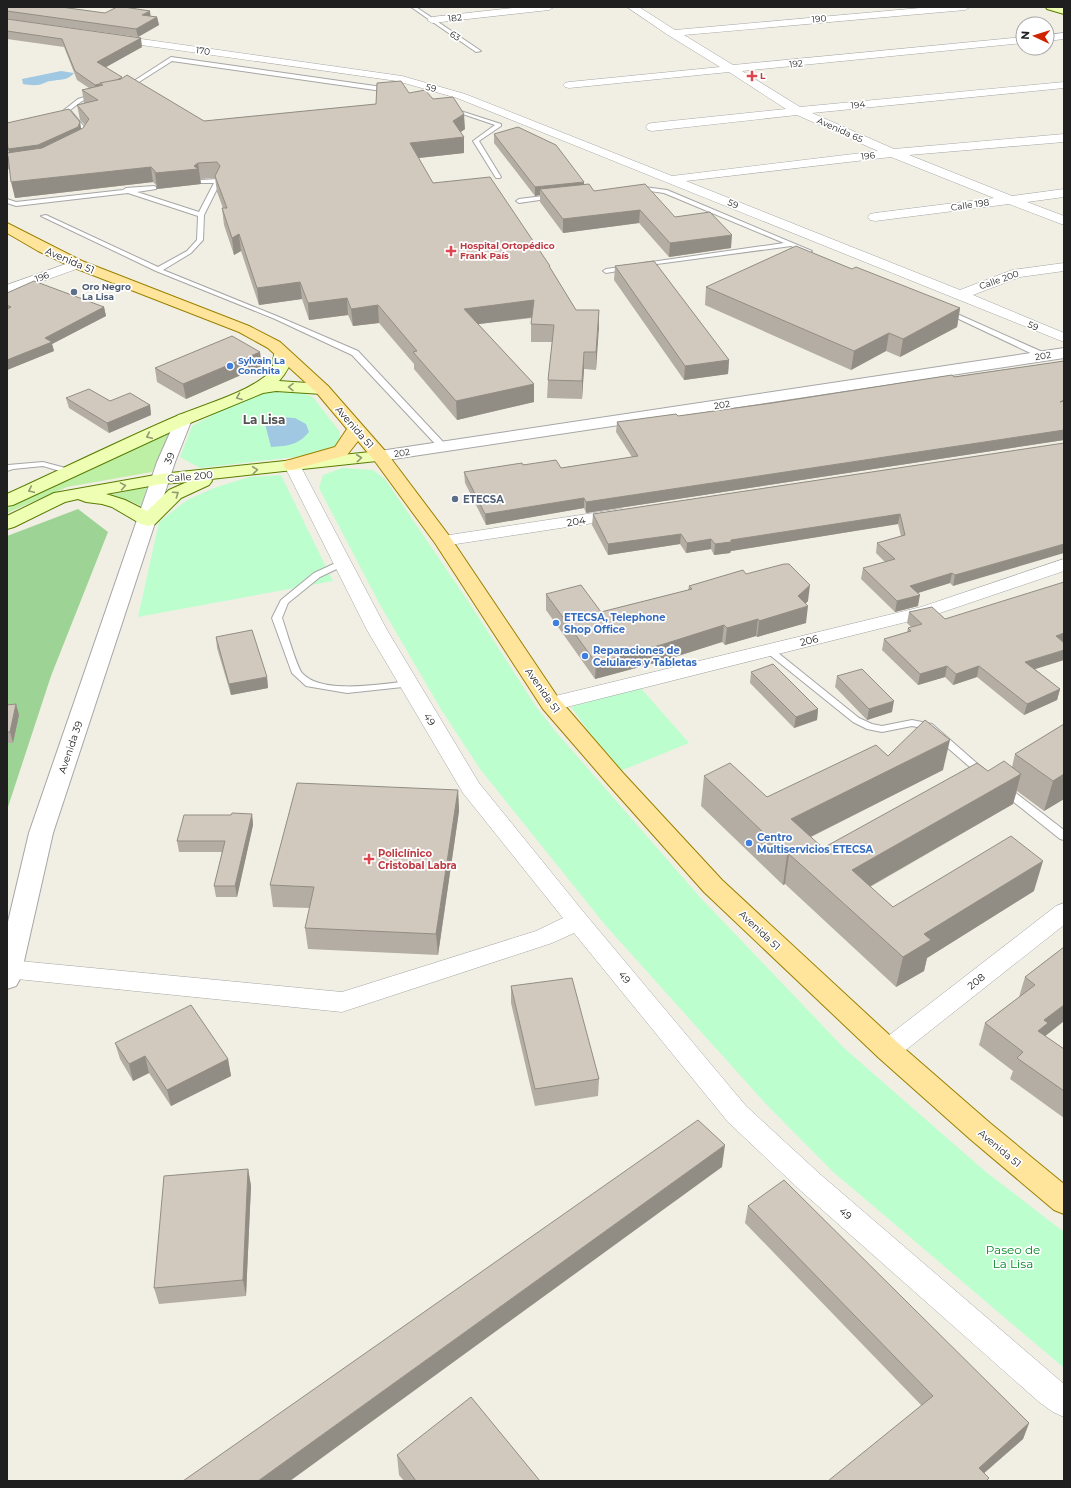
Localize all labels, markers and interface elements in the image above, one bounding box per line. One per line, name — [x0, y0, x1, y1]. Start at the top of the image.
street label: 182 — [447, 11, 463, 24]
street label: 190 — [811, 12, 827, 25]
north arrow — [1015, 16, 1055, 56]
street label: 63 — [448, 28, 463, 43]
text: N — [1018, 30, 1032, 40]
street label: 170 — [195, 44, 211, 57]
street label: 192 — [788, 57, 803, 70]
place label: L — [760, 70, 766, 81]
marker: L — [747, 71, 757, 81]
street label: 59 — [425, 81, 438, 94]
street label: 194 — [850, 98, 866, 111]
street label: Avenida 65 — [815, 115, 865, 145]
street label: 196 — [860, 149, 876, 162]
street label: 59 — [726, 196, 741, 211]
street label: Calle 198 — [950, 196, 990, 213]
place label: Hospital Ortopédico Frank País — [460, 240, 555, 261]
street label: Avenida 51 — [43, 244, 96, 277]
marker: Hospital Ortopédico Frank País — [445, 245, 457, 257]
street label: Calle 200 — [978, 268, 1020, 291]
street label: 196 — [33, 269, 51, 284]
place label: Oro Negro La Lisa — [82, 281, 131, 302]
marker: Oro Negro La Lisa — [69, 287, 79, 297]
street label: 59 — [1026, 318, 1041, 333]
street label: 202 — [1034, 349, 1052, 362]
place label: Sylvain La Conchita — [238, 355, 285, 376]
marker: Sylvain La Conchita — [225, 361, 235, 371]
one-way arrow — [288, 382, 294, 391]
one-way arrow — [235, 393, 242, 401]
street label: 202 — [713, 398, 731, 411]
street label: Avenida 51 — [333, 403, 377, 451]
district label: La Lisa — [243, 412, 285, 427]
one-way arrow — [146, 431, 153, 439]
street label: 202 — [393, 446, 411, 459]
street label: 39 — [161, 450, 178, 466]
one-way arrow — [356, 454, 362, 463]
one-way arrow — [252, 466, 258, 475]
street label: Calle 200 — [167, 468, 214, 485]
one-way arrow — [120, 482, 126, 490]
one-way arrow — [27, 485, 35, 493]
one-way arrow — [172, 492, 179, 499]
place label: ETECSA — [463, 493, 504, 506]
marker: ETECSA — [450, 494, 460, 504]
street label: 204 — [566, 514, 587, 529]
place label: ETECSA, Telephone Shop Office — [564, 611, 666, 636]
marker: ETECSA, Telephone Shop Office — [551, 618, 561, 628]
street label: 206 — [799, 632, 820, 649]
place label: Reparaciones de Celulares y Tabletas — [593, 644, 698, 669]
marker: Reparaciones de Celulares y Tabletas — [580, 651, 590, 661]
street label: Avenida 51 — [522, 665, 563, 715]
street label: 49 — [421, 710, 438, 728]
street label: Avenida 39 — [55, 719, 86, 775]
place label: Centro Multiservicios ETECSA — [757, 831, 874, 856]
marker: Centro Multiservicios ETECSA — [744, 838, 754, 848]
place label: Policlínico Cristobal Labra — [378, 847, 457, 872]
marker: Policlínico Cristobal Labra — [363, 853, 375, 865]
street label: Avenida 51 — [736, 908, 783, 953]
street label: 49 — [616, 968, 634, 986]
street label: 208 — [965, 971, 988, 992]
street label: Avenida 51 — [975, 1127, 1024, 1170]
street label: 49 — [837, 1204, 855, 1222]
park label: Paseo de La Lisa — [986, 1242, 1040, 1271]

